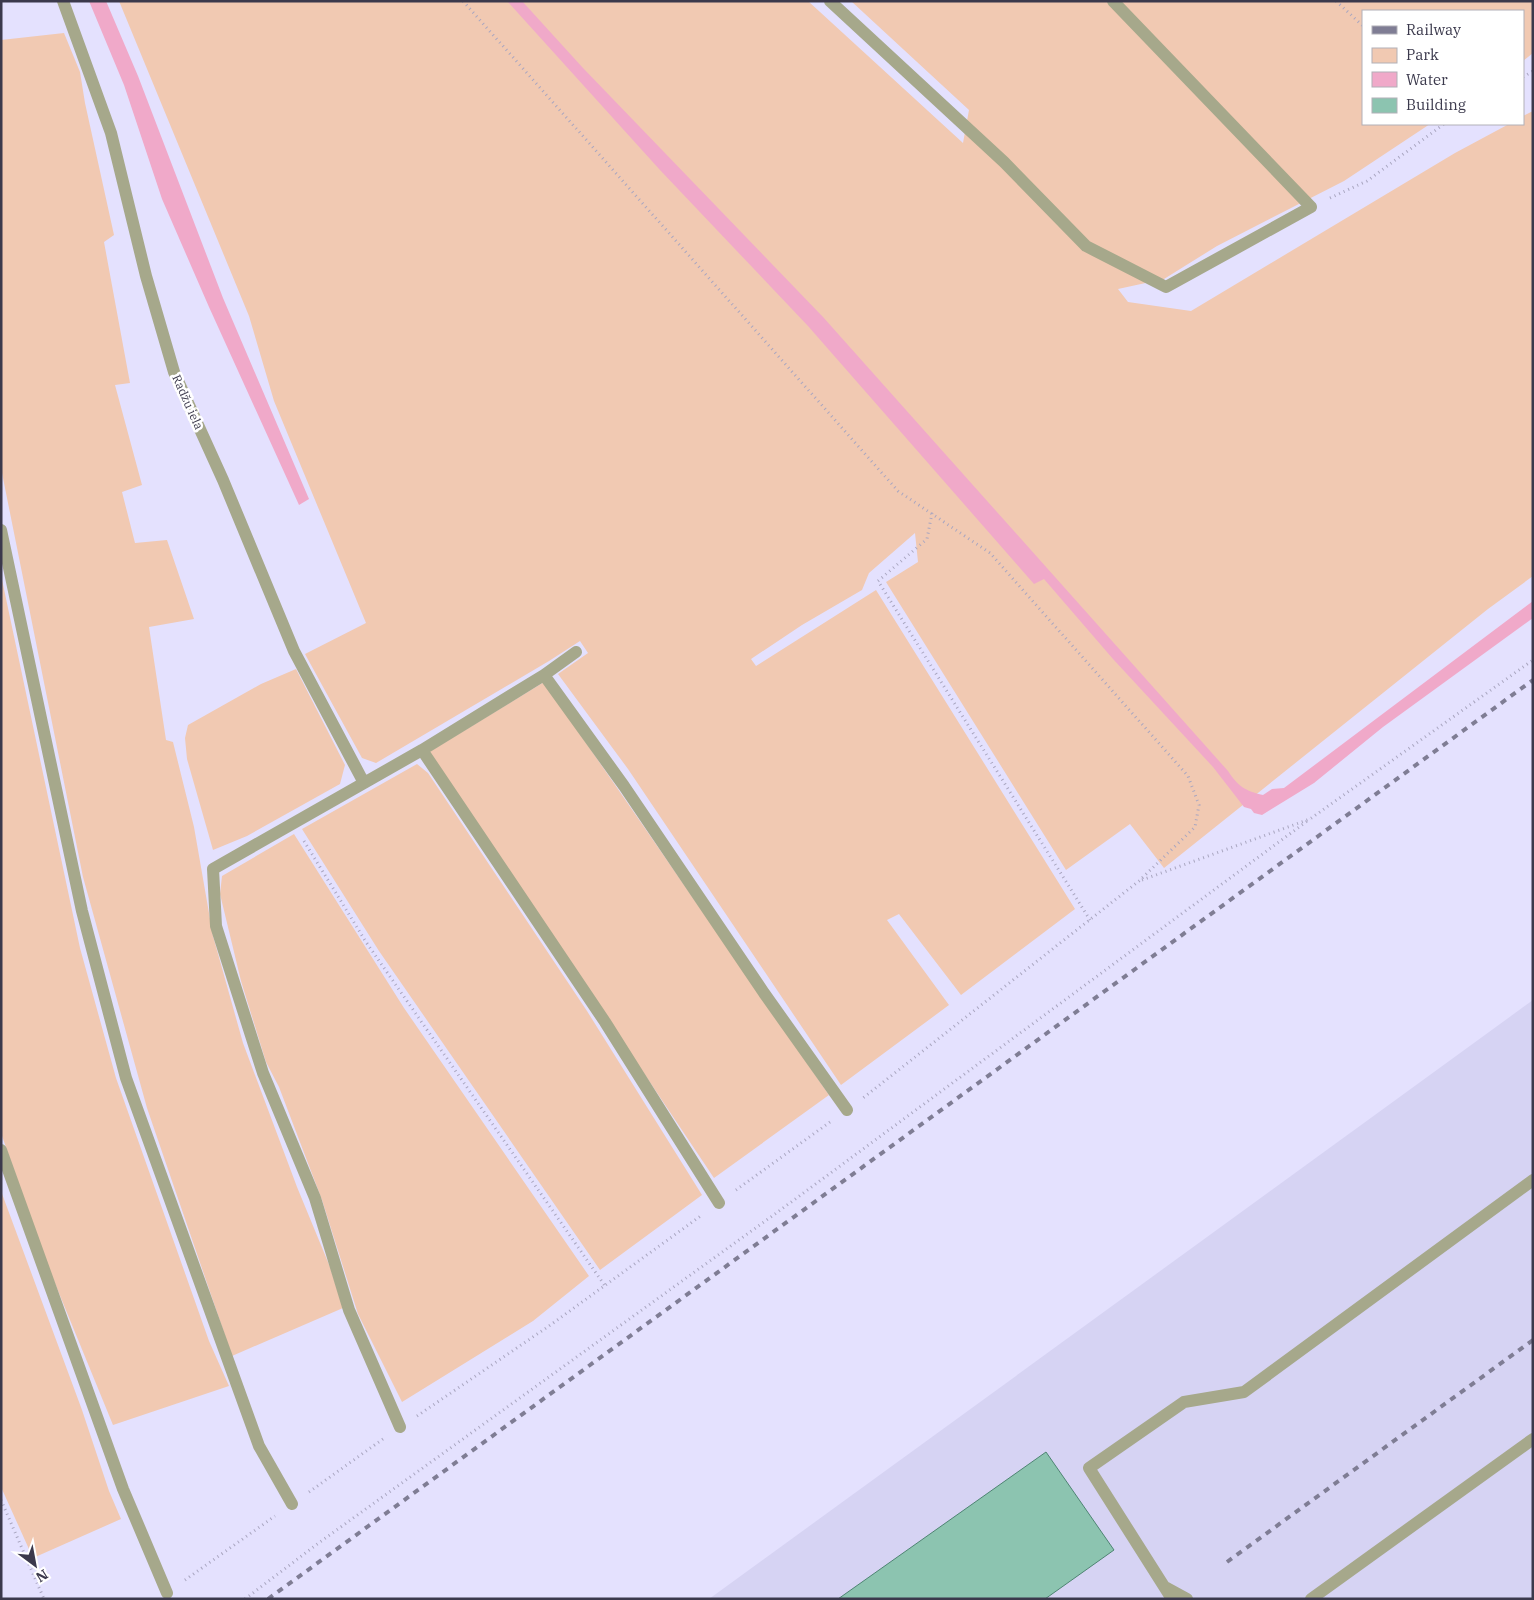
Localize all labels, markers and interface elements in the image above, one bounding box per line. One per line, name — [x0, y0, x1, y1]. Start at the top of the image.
legend — [1362, 10, 1524, 125]
text: Railway — [1406, 20, 1461, 39]
text: Park — [1406, 45, 1439, 64]
text: Water — [1406, 70, 1448, 89]
text: Building — [1406, 95, 1466, 114]
street label: Radžu iela — [169, 372, 207, 432]
north arrow — [10, 1540, 60, 1590]
text: N — [32, 1565, 51, 1587]

